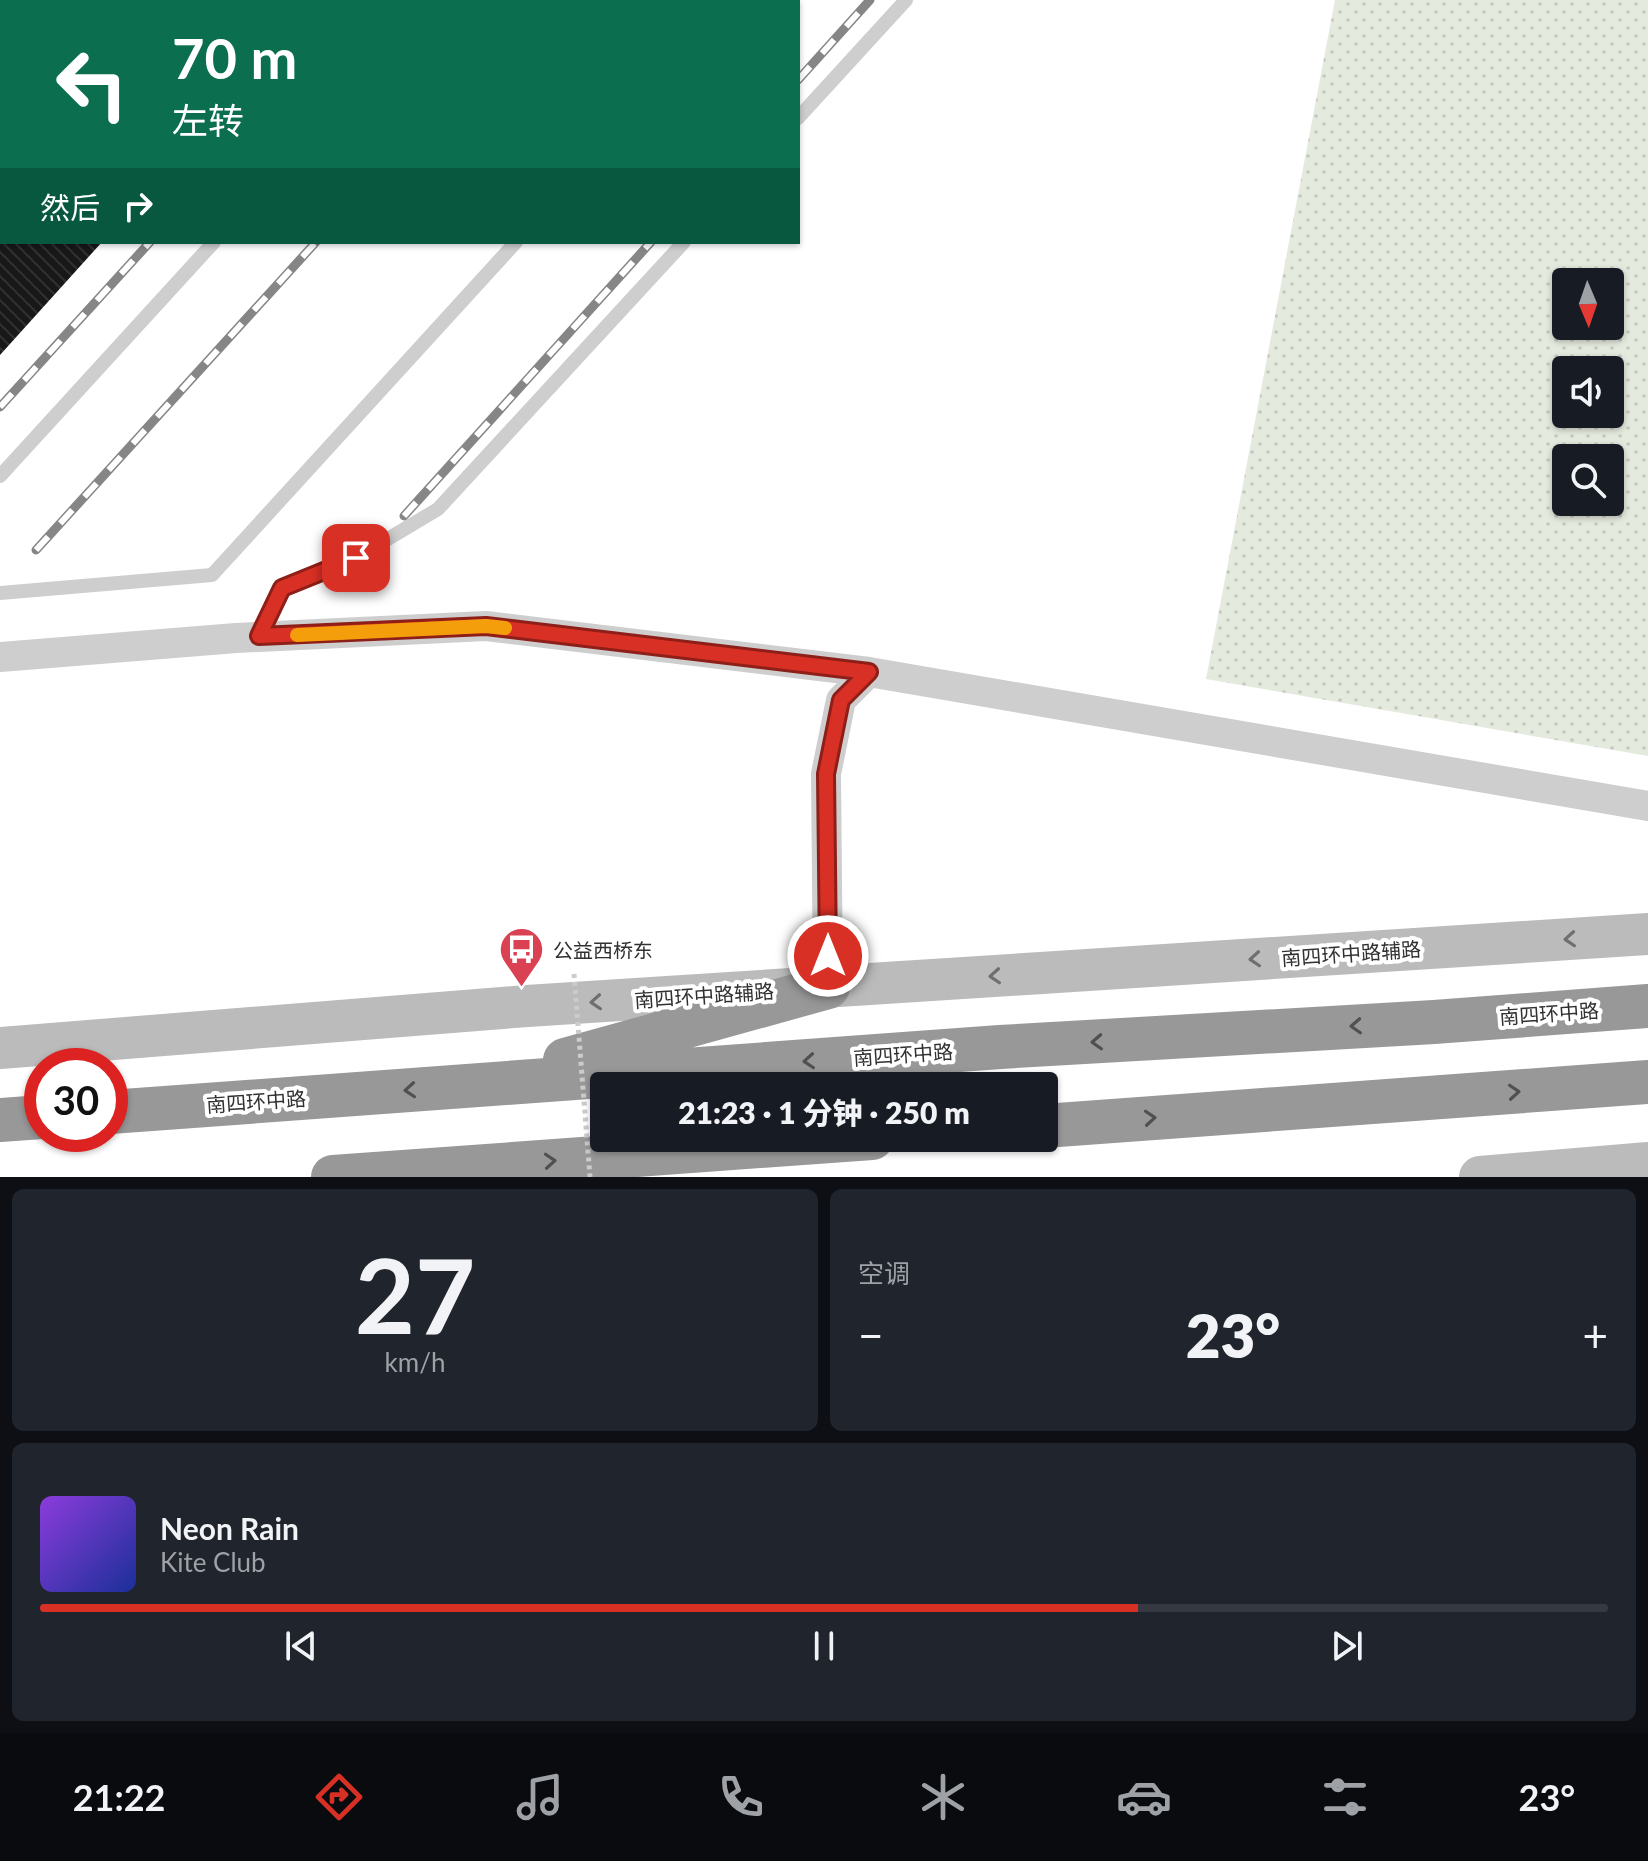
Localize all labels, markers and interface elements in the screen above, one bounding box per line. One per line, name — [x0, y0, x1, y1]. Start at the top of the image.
text: 70 m — [172, 24, 297, 91]
icon: left — [40, 32, 144, 136]
text: 左转 — [172, 98, 244, 142]
icon: right — [116, 184, 160, 228]
text: 然后 — [40, 189, 100, 225]
north arrow — [1552, 268, 1624, 340]
map controls — [1552, 268, 1624, 516]
button: sound — [1552, 356, 1624, 428]
button: search — [1552, 444, 1624, 516]
pin — [322, 524, 390, 592]
icon: arrive — [334, 536, 378, 580]
position arrow — [786, 914, 870, 998]
bus stop icon: 公益西桥东 — [498, 926, 546, 989]
one-way arrow — [1563, 930, 1576, 947]
street label: 南四环中路辅路 — [1280, 936, 1422, 970]
place label: 公益西桥东 — [553, 938, 653, 962]
one-way arrow — [1248, 950, 1261, 967]
one-way arrow — [988, 967, 1001, 984]
street label: 南四环中路辅路 — [633, 978, 775, 1012]
one-way arrow — [589, 993, 602, 1010]
street label: 南四环中路 — [1498, 998, 1600, 1028]
one-way arrow — [1349, 1018, 1362, 1035]
one-way arrow — [1090, 1033, 1103, 1050]
street label: 南四环中路 — [852, 1039, 954, 1069]
speed limit sign: 30 — [24, 1048, 128, 1152]
one-way arrow — [802, 1052, 815, 1069]
one-way arrow — [403, 1081, 416, 1098]
one-way arrow — [1508, 1084, 1521, 1101]
street label: 南四环中路 — [205, 1086, 307, 1116]
text: 21:23 · 1 分钟 · 250 m — [678, 1094, 970, 1130]
one-way arrow — [1144, 1110, 1157, 1127]
one-way arrow — [544, 1153, 557, 1170]
text: 27 — [355, 1231, 475, 1356]
text: 空调 — [858, 1257, 910, 1289]
text: 23° — [1186, 1299, 1280, 1371]
text: − — [858, 1309, 884, 1361]
text: + — [1582, 1309, 1608, 1361]
text: km/h — [385, 1346, 445, 1378]
text: Neon Rain — [160, 1510, 299, 1546]
text: Kite Club — [160, 1546, 266, 1578]
icon: previous — [279, 1624, 323, 1668]
icon: pause — [802, 1624, 846, 1668]
icon: next — [1325, 1624, 1369, 1668]
icon: directions — [311, 1769, 367, 1825]
icon: music — [512, 1769, 568, 1825]
icon: phone — [713, 1769, 769, 1825]
icon: climate — [915, 1769, 971, 1825]
icon: car — [1116, 1769, 1172, 1825]
icon: filters — [1317, 1769, 1373, 1825]
text: 21:22 — [73, 1775, 165, 1819]
text: 23° — [1519, 1775, 1575, 1819]

